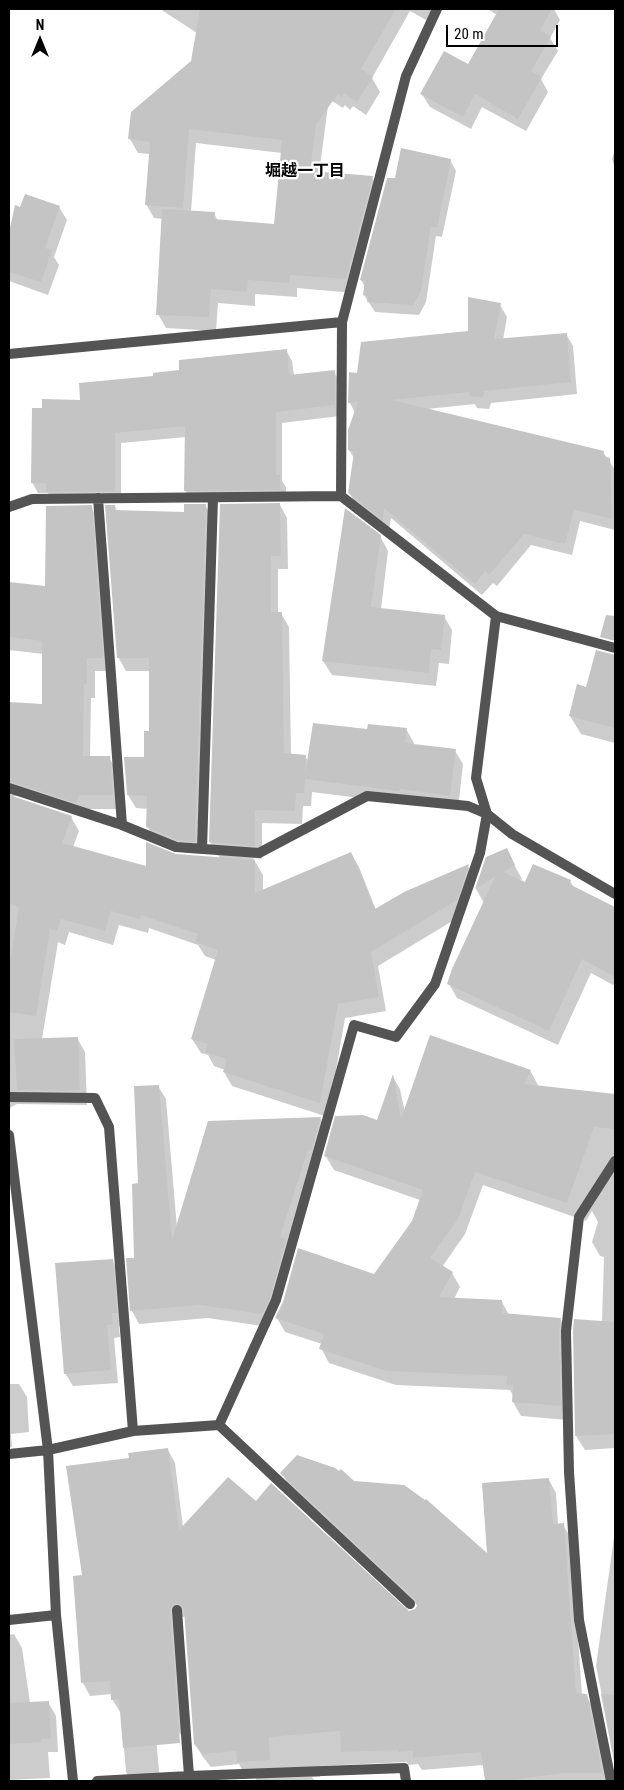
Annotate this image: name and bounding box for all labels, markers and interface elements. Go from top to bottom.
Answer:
north arrow [15,15,65,65]
scale bar [449,15,562,47]
text: N [36,17,44,33]
text: 20 m [454,25,484,43]
district label: 堀越一丁目 [265,162,345,182]

